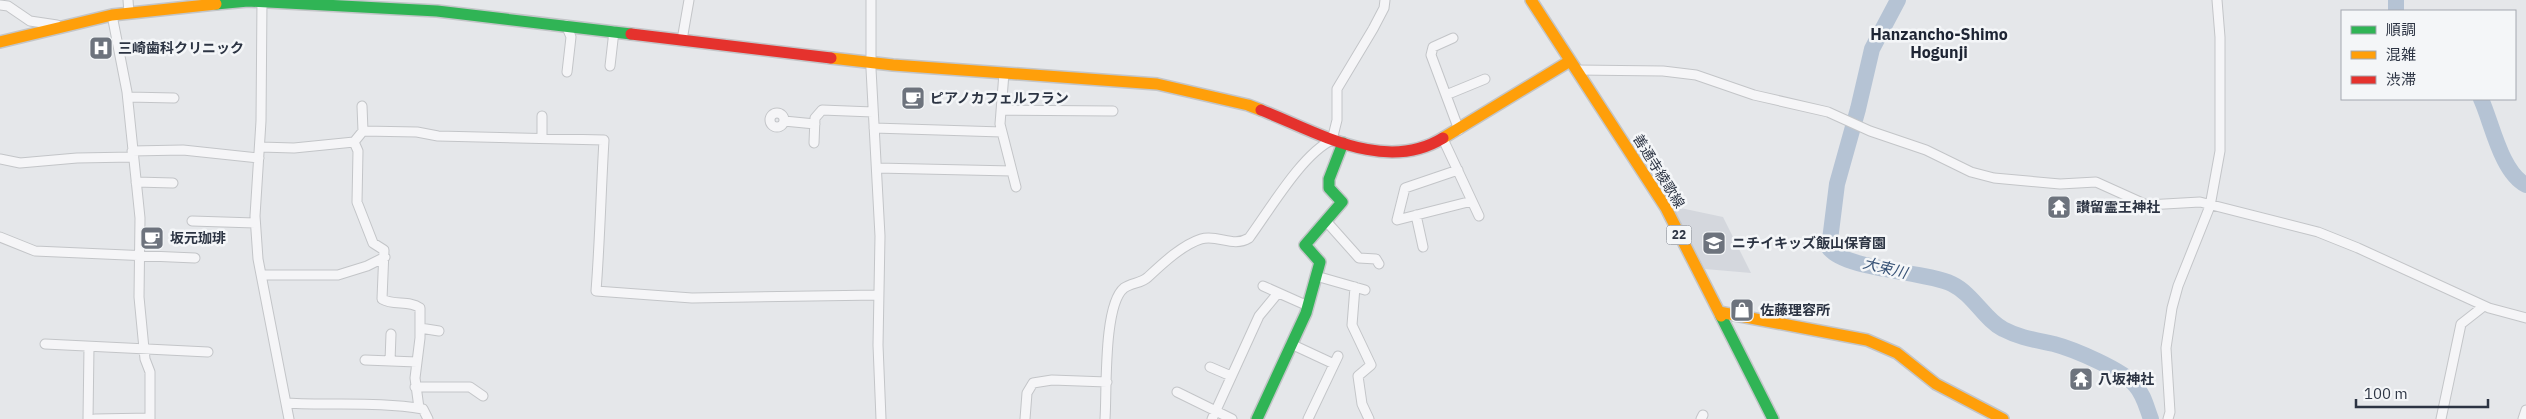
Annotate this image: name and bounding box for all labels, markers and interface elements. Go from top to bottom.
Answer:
legend [2341,10,2516,100]
text: 順調 [2386,20,2416,39]
district label: Hanzancho-Shimo Hogunji [1870,24,2008,62]
hospital icon: 三崎歯科クリニック [88,35,114,61]
place label: 三崎歯科クリニック [118,39,244,57]
text: 混雑 [2386,45,2416,64]
text: 渋滞 [2386,70,2416,89]
cafe icon: ピアノカフェルフラン [900,85,926,111]
place label: ピアノカフェルフラン [930,89,1069,107]
street label: 善通寺綾歌線 [1629,131,1689,211]
temple icon: 讃留霊王神社 [2046,194,2072,220]
place label: 讃留霊王神社 [2076,198,2160,216]
cafe icon: 坂元珈琲 [139,225,165,251]
road number: 22 [1666,226,1692,244]
place label: 坂元珈琲 [170,229,226,247]
school or university icon: ニチイキッズ飯山保育園 [1701,230,1727,256]
place label: ニチイキッズ飯山保育園 [1732,234,1886,252]
water label: 大束川 [1861,253,1911,283]
shop icon: 佐藤理容所 [1729,297,1755,323]
place label: 佐藤理容所 [1760,301,1830,319]
temple icon: 八坂神社 [2068,366,2094,392]
place label: 八坂神社 [2098,370,2154,388]
scale bar [2356,376,2488,408]
text: 100 m [2364,384,2408,403]

